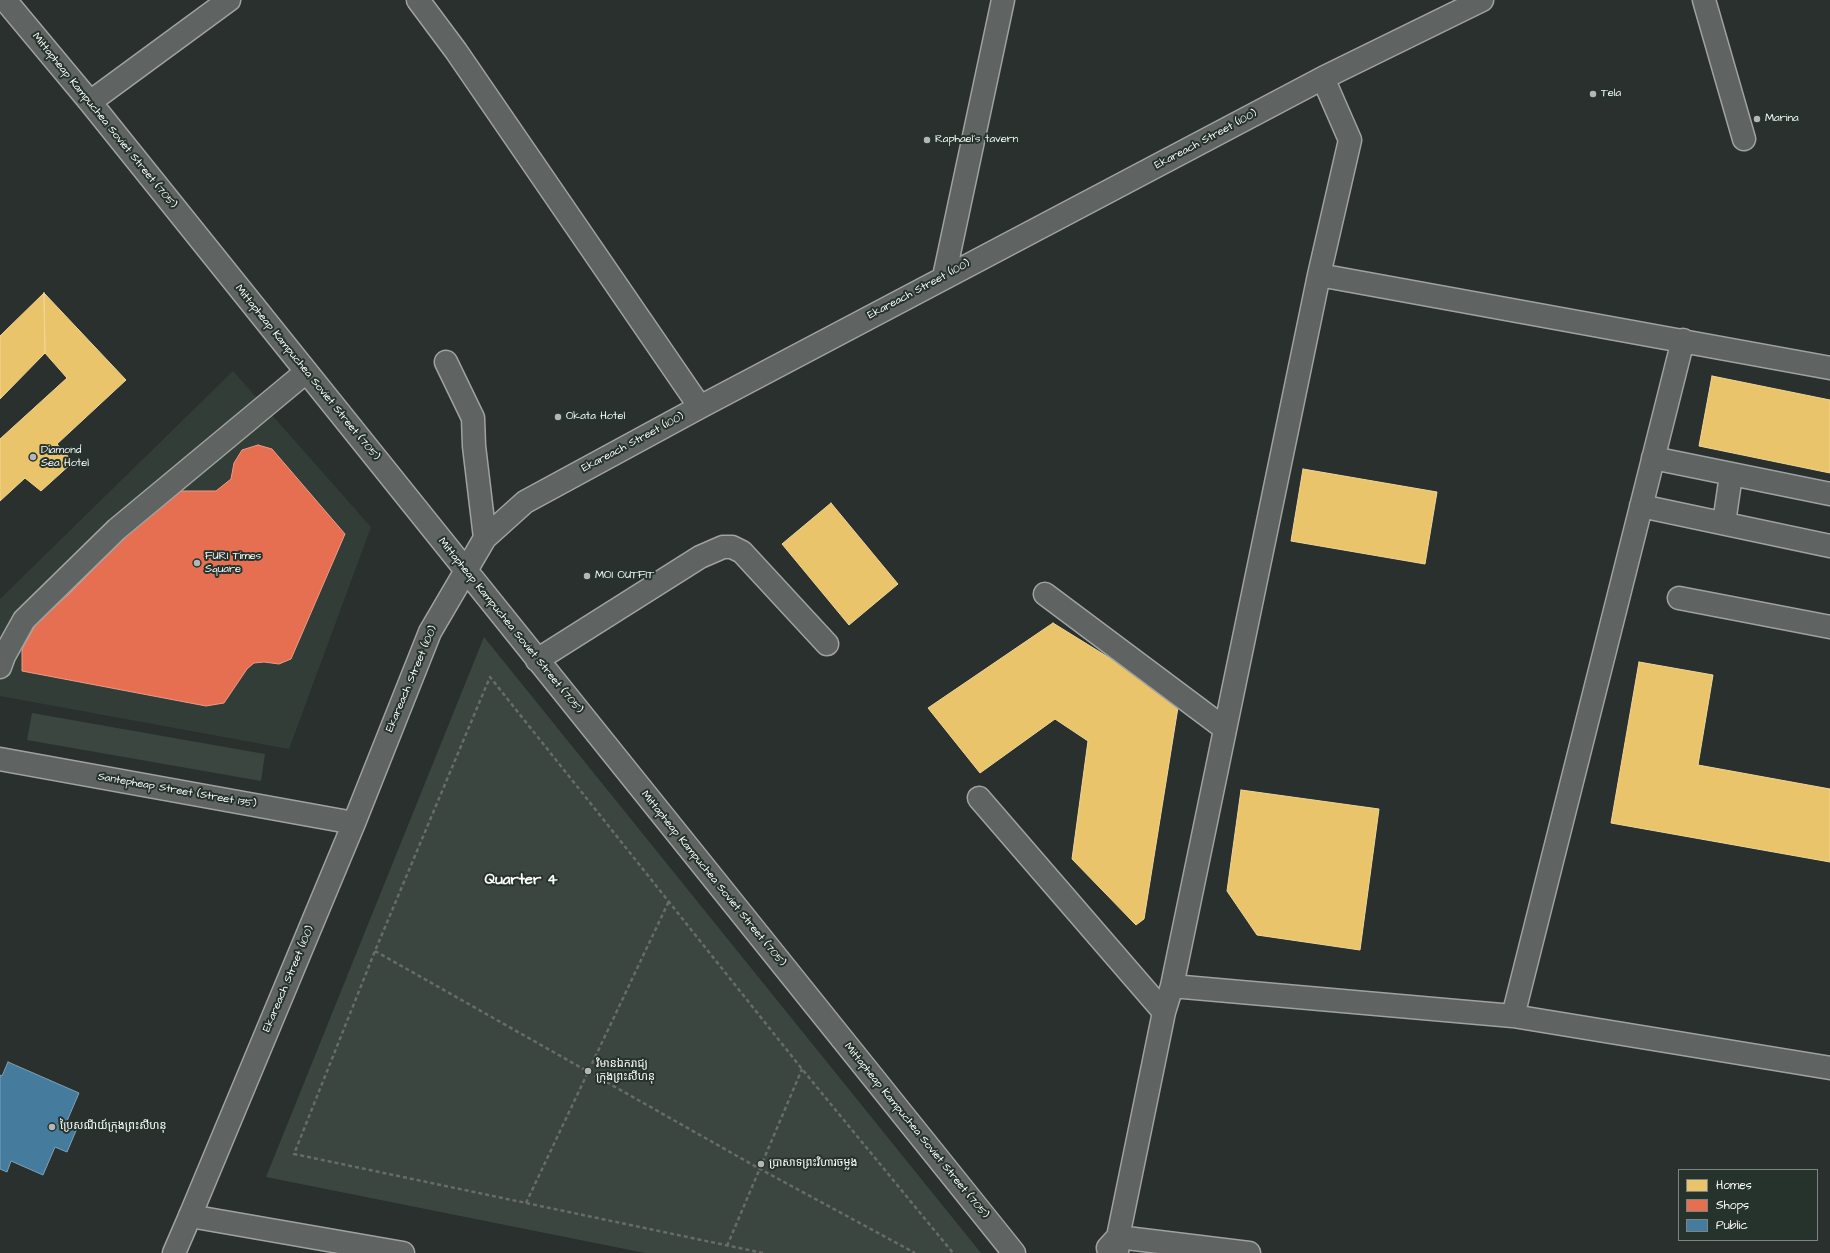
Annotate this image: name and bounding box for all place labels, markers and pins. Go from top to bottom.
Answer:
place label: Tela [1601,87,1621,101]
marker: Tela [1588,89,1598,99]
place label: Marina [1765,112,1799,126]
marker: Marina [1752,114,1762,124]
place label: Raphael's tavern [935,133,1018,147]
marker: Raphael's tavern [922,135,932,145]
place label: Okata Hotel [566,410,625,424]
marker: Okata Hotel [553,412,563,422]
place label: Diamond Sea Hotel [41,444,89,470]
marker: Diamond Sea Hotel [28,452,38,462]
place label: FURI Times Square [205,550,261,576]
marker: FURI Times Square [192,558,202,568]
place label: MOI OUTFIT [595,569,654,583]
marker: MOI OUTFIT [582,571,592,581]
place label: វិមានឯករាជ្យ ក្រុងព្រះសីហនុ [596,1058,655,1084]
marker: វិមានឯករាជ្យ ក្រុងព្រះសីហនុ [583,1066,593,1076]
place label: ប្រៃសណីយ៍ក្រុងព្រះសីហនុ [60,1120,167,1134]
marker: ប្រៃសណីយ៍ក្រុងព្រះសីហនុ [47,1122,57,1132]
place label: ប្រាសាទព្រះវិហារចម្លង [769,1157,858,1171]
marker: ប្រាសាទព្រះវិហារចម្លង [756,1159,766,1169]

